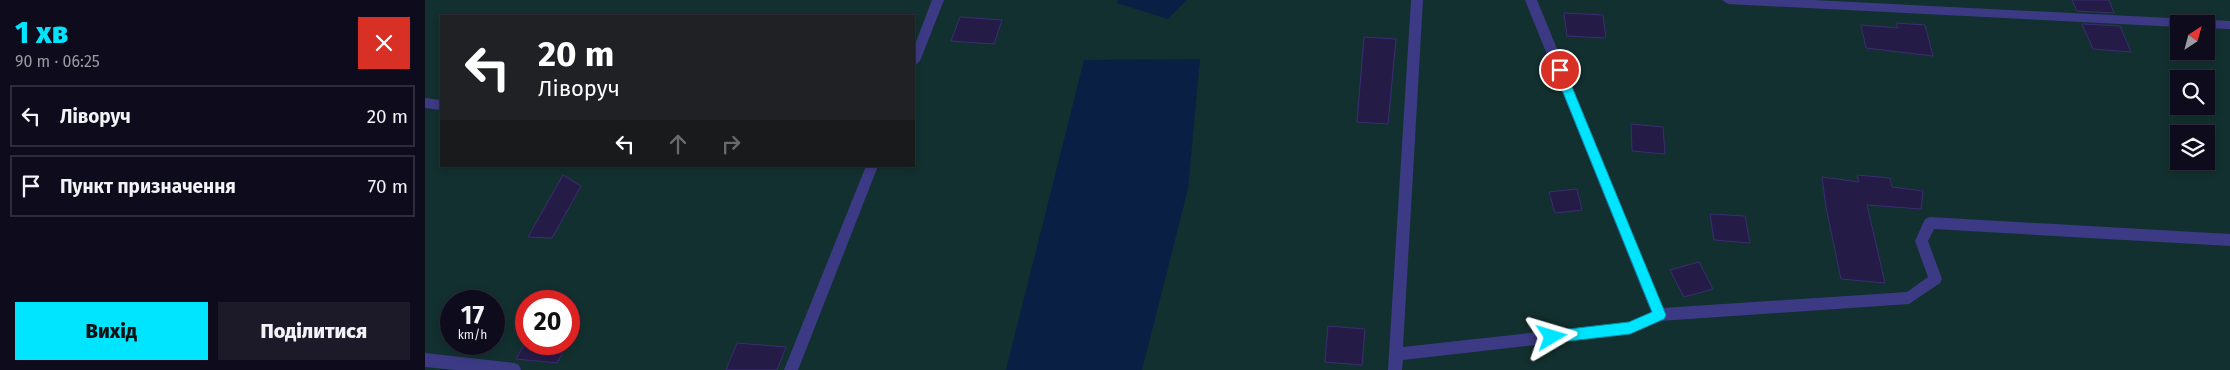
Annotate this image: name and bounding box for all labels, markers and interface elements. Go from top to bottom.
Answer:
text: 1 хв [15,15,68,51]
north arrow [2170,15,2215,60]
map controls [2170,15,2215,170]
button: close [358,17,410,69]
text: 20 m [538,33,614,75]
icon: left [455,35,520,100]
pin [1539,49,1581,91]
text: 90 m · 06:25 [15,52,100,71]
icon: arrive [1546,56,1574,84]
button: search [2170,70,2215,115]
text: Ліворуч [538,75,620,102]
icon: left [17,102,45,130]
text: Ліворуч [60,105,131,128]
text: 20 m [367,105,408,128]
button: layers [2170,125,2215,170]
icon: left [611,130,639,158]
icon: ahead [664,130,692,158]
icon: right [717,130,745,158]
icon: arrive [17,172,45,200]
text: Пункт призначення [60,175,236,198]
text: 70 m [368,175,408,198]
speed limit sign: 20 [515,290,580,355]
text: 17 [461,301,484,331]
button: Вихід [15,302,208,360]
button: Поділитися [218,302,410,360]
position arrow [1525,310,1577,362]
text: km/h [458,328,487,342]

